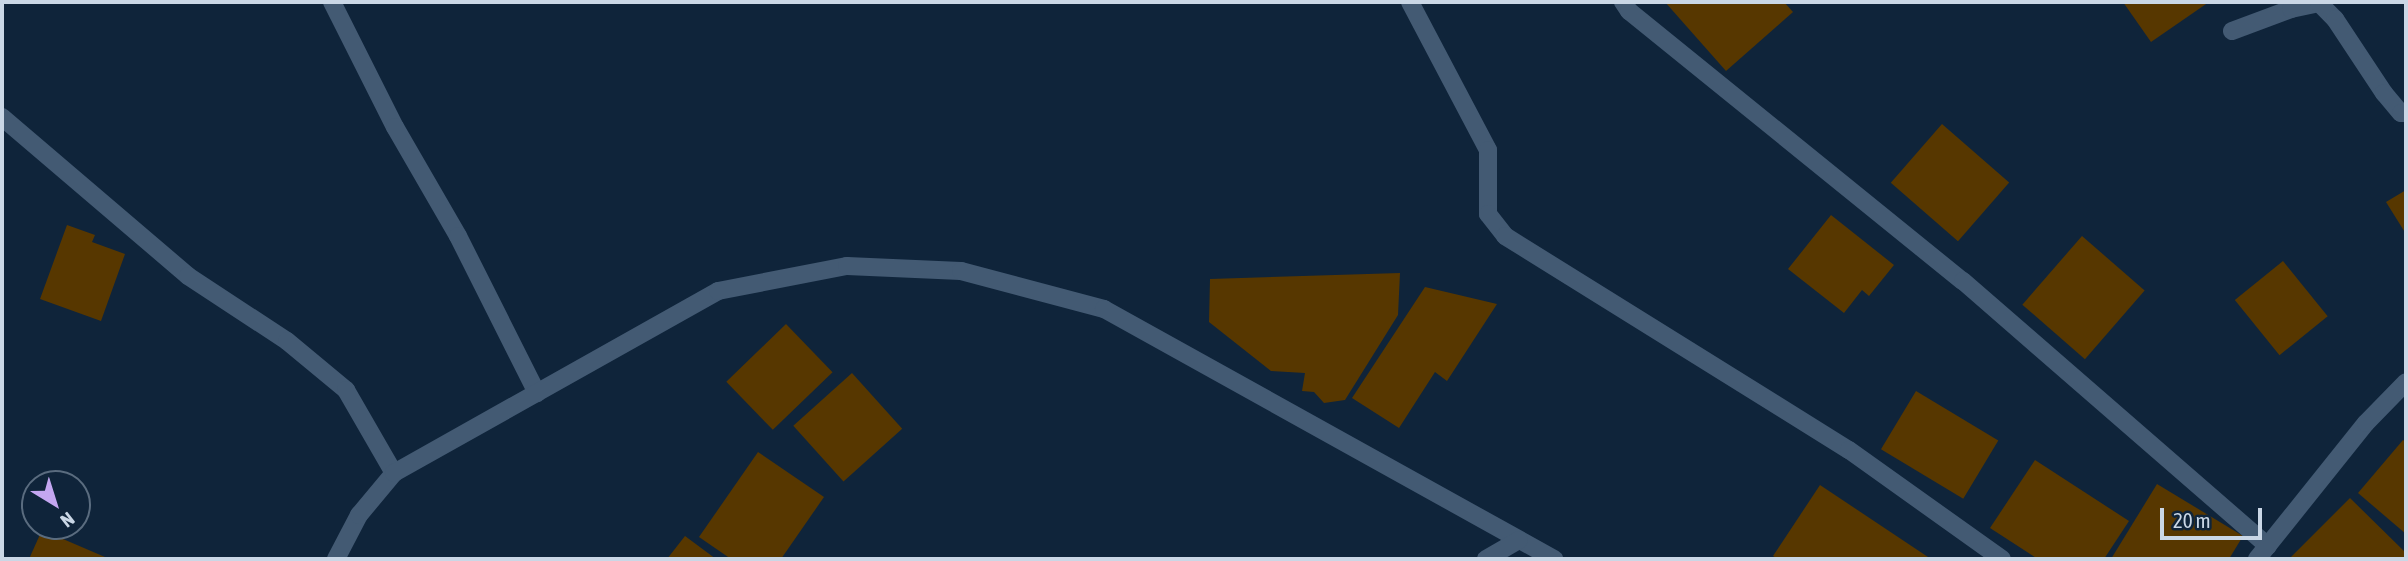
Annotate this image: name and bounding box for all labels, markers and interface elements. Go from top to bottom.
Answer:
north arrow [21,470,91,540]
scale bar [2163,494,2264,538]
text: N [57,508,79,532]
text: 20 m [2173,508,2211,532]

